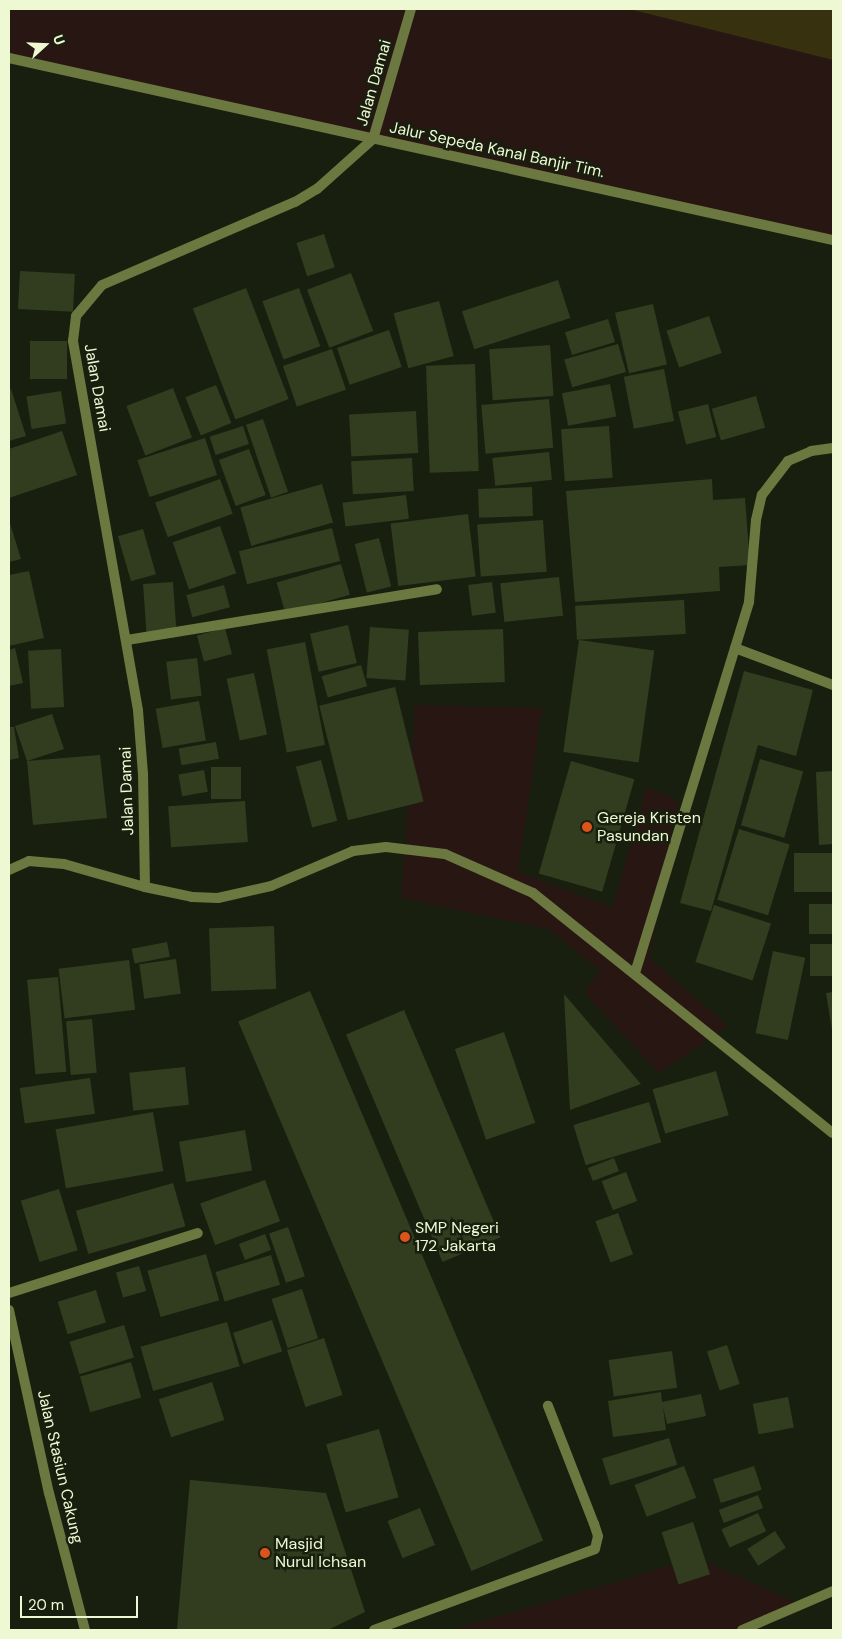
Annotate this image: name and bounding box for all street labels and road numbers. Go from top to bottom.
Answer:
street label: Jalan Damai [353,38,395,128]
street label: Jalur Sepeda Kanal Banjir Tim. [388,118,606,182]
street label: Jalan Damai [80,343,114,433]
street label: Jalan Damai [116,746,138,836]
street label: Jalan Stasiun Cakung [33,1389,87,1545]

